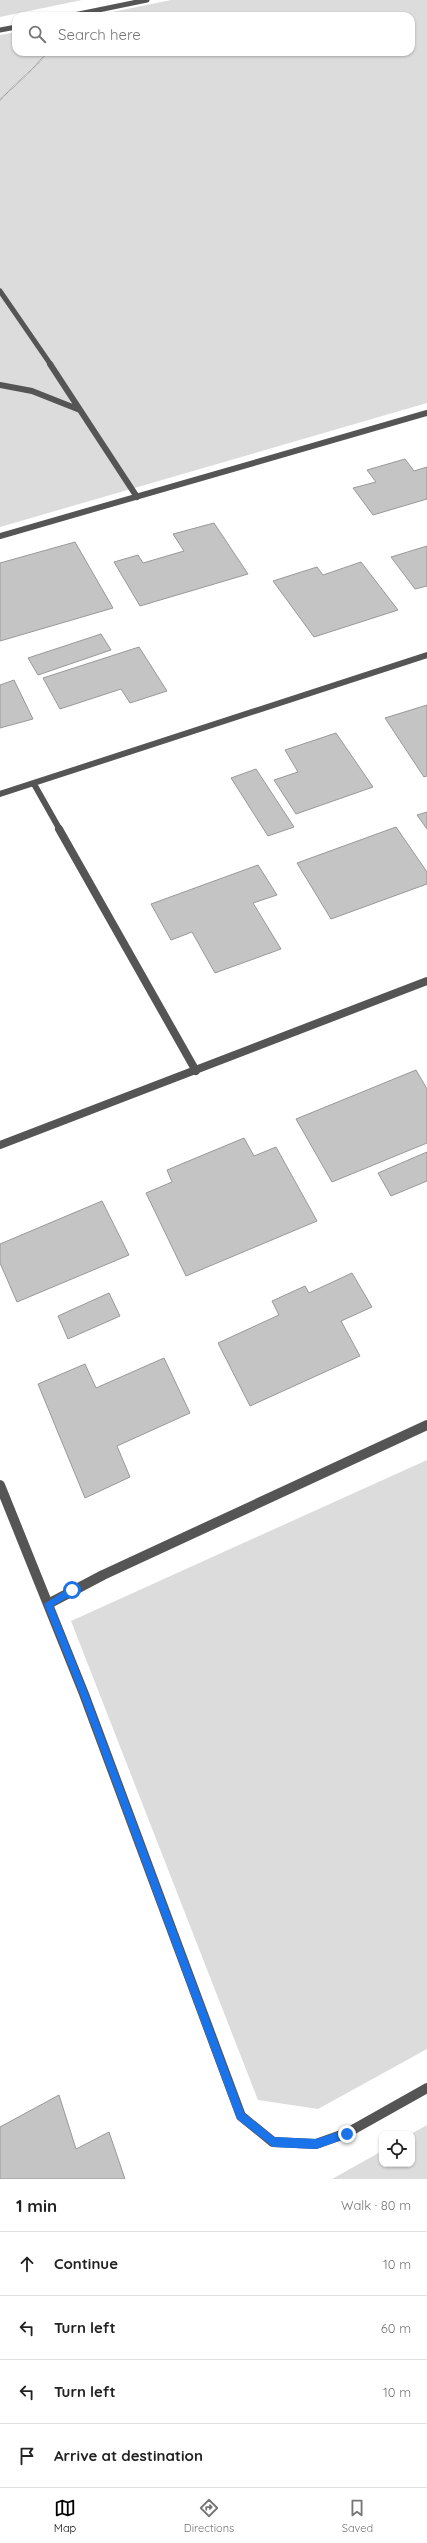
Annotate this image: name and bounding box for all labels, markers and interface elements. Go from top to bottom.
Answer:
search box [12,12,415,56]
icon: search [26,23,48,45]
text: Search here [58,25,141,44]
route start [63,1581,81,1599]
route end [338,2125,356,2143]
map controls [379,2131,415,2167]
button: locate [379,2131,415,2167]
text: 1 min [16,2195,57,2216]
text: Walk · 80 m [341,2197,411,2213]
icon: ahead [16,2253,38,2275]
text: Continue [54,2254,118,2273]
text: 10 m [383,2256,411,2272]
icon: left [16,2317,38,2339]
text: Turn left [54,2318,116,2337]
text: 60 m [381,2320,411,2336]
icon: left [16,2381,38,2403]
text: Turn left [54,2382,116,2401]
text: 10 m [383,2384,411,2400]
icon: arrive [16,2445,38,2467]
text: Arrive at destination [54,2446,203,2465]
tab: Map [54,2497,76,2535]
tab: Directions [184,2497,234,2535]
tab: Saved [342,2497,373,2535]

